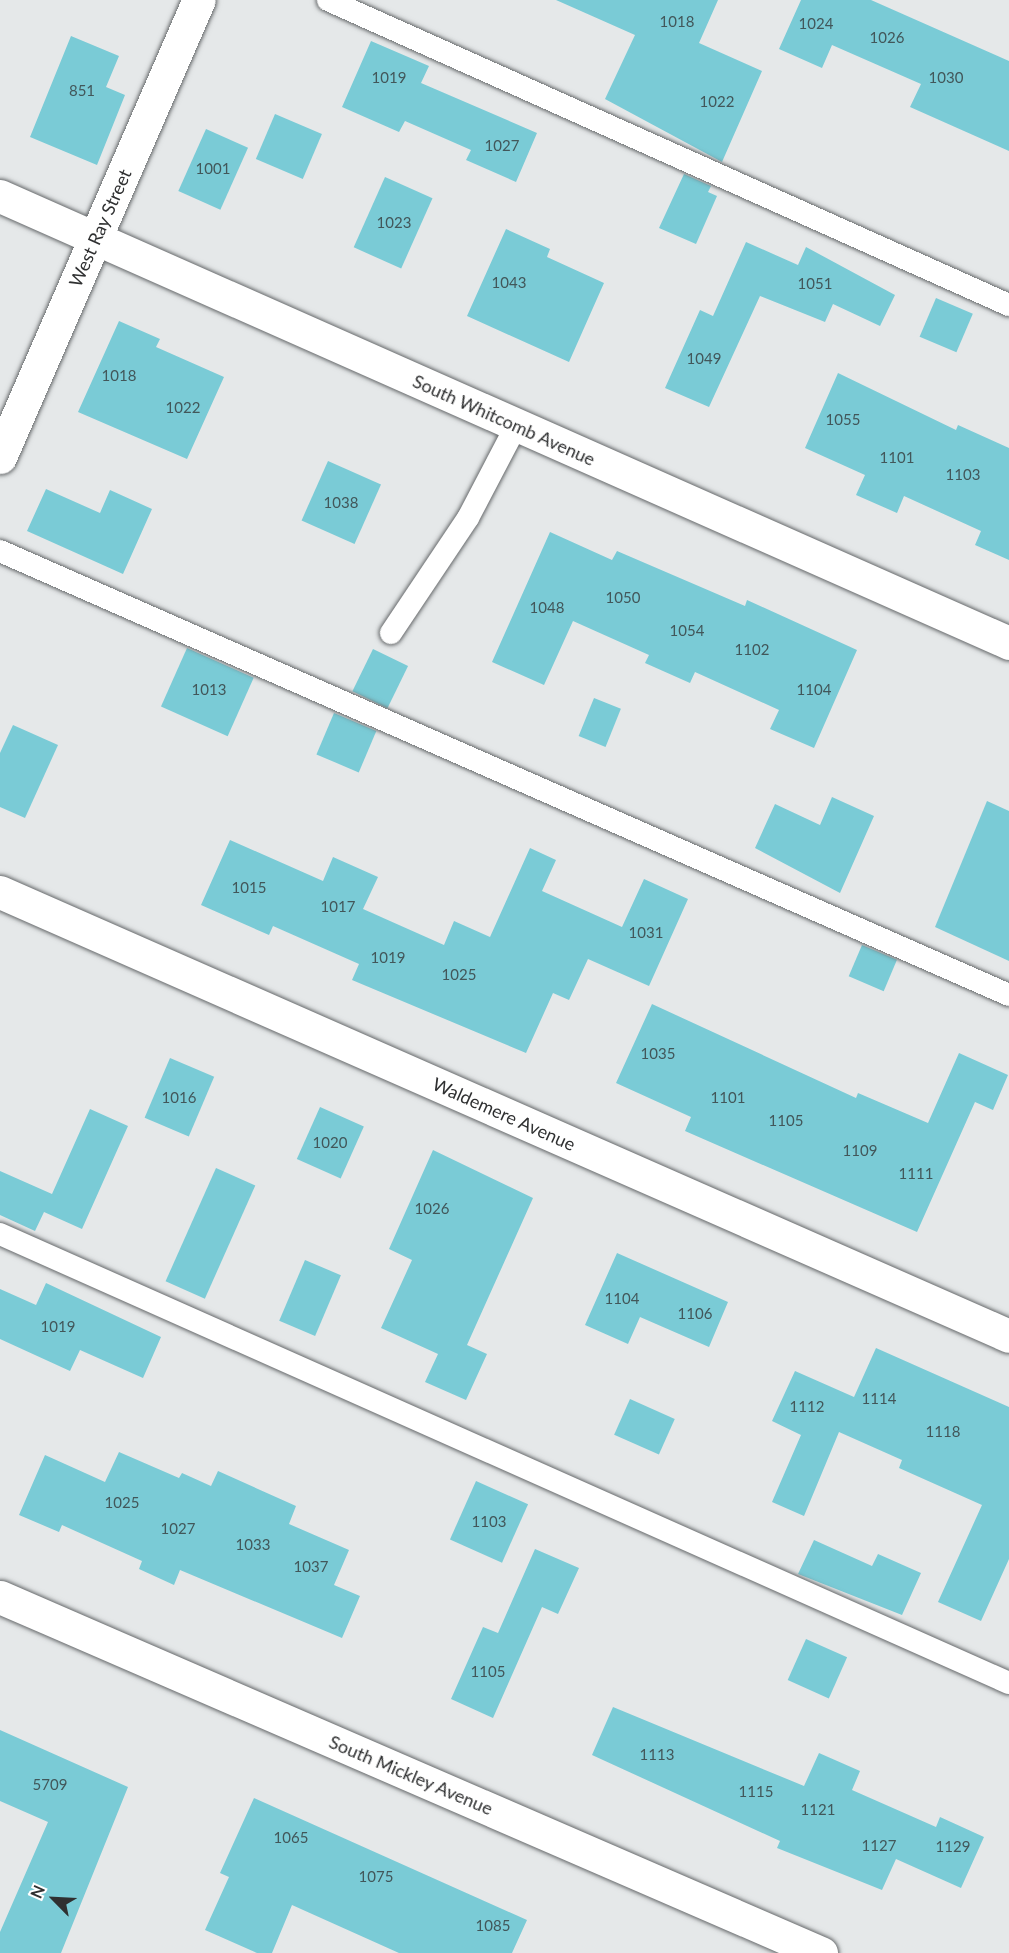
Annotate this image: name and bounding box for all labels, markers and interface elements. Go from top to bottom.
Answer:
house number: 1018 [660,13,694,31]
house number: 1024 [799,15,833,33]
house number: 1026 [870,29,904,47]
house number: 1019 [372,69,406,87]
house number: 1030 [929,69,963,87]
house number: 851 [69,82,95,100]
house number: 1022 [700,93,734,111]
house number: 1027 [485,137,519,155]
house number: 1001 [196,160,230,178]
street label: West Ray Street [64,166,136,290]
house number: 1023 [377,214,411,232]
house number: 1043 [492,274,526,292]
house number: 1051 [798,275,832,293]
house number: 1049 [687,350,721,368]
house number: 1018 [102,367,136,385]
street label: South Whitcomb Avenue [409,370,599,470]
house number: 1022 [166,399,200,417]
house number: 1055 [826,411,860,429]
house number: 1101 [880,449,914,467]
house number: 1103 [946,466,980,484]
house number: 1038 [324,494,358,512]
house number: 1050 [606,589,640,607]
house number: 1048 [530,599,564,617]
house number: 1054 [670,622,704,640]
house number: 1102 [735,641,769,659]
house number: 1013 [192,681,226,699]
house number: 1104 [797,681,831,699]
house number: 1015 [232,879,266,897]
house number: 1017 [321,898,355,916]
house number: 1031 [629,924,663,942]
house number: 1019 [371,949,405,967]
house number: 1025 [442,966,476,984]
house number: 1035 [641,1045,675,1063]
street label: Waldemere Avenue [429,1073,579,1155]
house number: 1016 [162,1089,196,1107]
house number: 1101 [711,1089,745,1107]
house number: 1105 [769,1112,803,1130]
house number: 1020 [313,1134,347,1152]
house number: 1109 [843,1142,877,1160]
house number: 1111 [899,1165,933,1183]
house number: 1026 [415,1200,449,1218]
house number: 1104 [605,1290,639,1308]
house number: 1106 [678,1305,712,1323]
house number: 1019 [41,1318,75,1336]
house number: 1114 [862,1390,896,1408]
house number: 1112 [790,1398,824,1416]
house number: 1118 [926,1423,960,1441]
house number: 1025 [105,1494,139,1512]
house number: 1103 [472,1513,506,1531]
house number: 1027 [161,1520,195,1538]
house number: 1033 [236,1536,270,1554]
house number: 1037 [294,1558,328,1576]
house number: 1105 [471,1663,505,1681]
street label: South Mickley Avenue [325,1731,497,1819]
house number: 1113 [640,1746,674,1764]
house number: 5709 [33,1776,67,1794]
house number: 1115 [739,1783,773,1801]
house number: 1121 [801,1801,835,1819]
house number: 1065 [274,1829,308,1847]
house number: 1127 [862,1837,896,1855]
house number: 1129 [936,1838,970,1856]
house number: 1075 [359,1868,393,1886]
north arrow [24,1869,84,1929]
text: N [26,1882,48,1901]
house number: 1085 [476,1917,510,1935]

